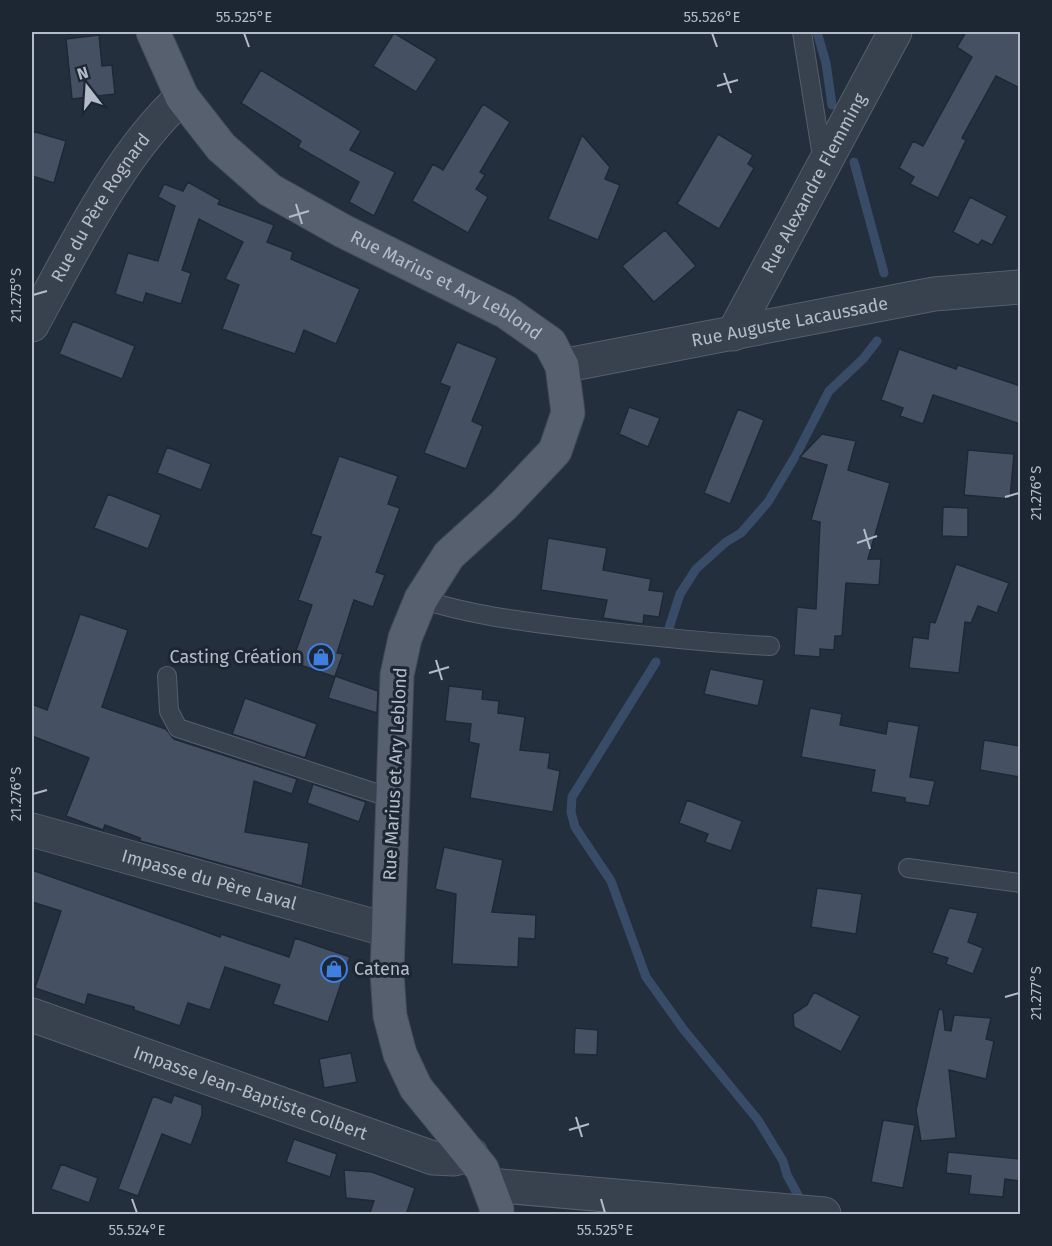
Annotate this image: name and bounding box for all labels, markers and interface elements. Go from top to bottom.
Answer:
text: 55.525°E [216,8,272,26]
text: 55.526°E [683,8,741,26]
north arrow [57,57,117,117]
text: N [75,62,91,84]
street label: Rue Alexandre Flemming [757,89,871,277]
street label: Rue du Père Rognard [46,129,155,286]
street label: Rue Marius et Ary Leblond [347,225,546,345]
text: 21.275°S [7,268,25,322]
street label: Rue Auguste Lacaussade [690,292,890,352]
text: 21.276°S [1027,466,1045,520]
shop icon: Casting Création [306,642,336,672]
place label: Casting Création [170,646,302,668]
street label: Rue Marius et Ary Leblond [378,667,412,881]
text: 21.276°S [7,767,25,821]
street label: Impasse du Père Laval [119,845,299,915]
shop icon: Catena [319,954,349,984]
place label: Catena [354,958,410,980]
text: 21.277°S [1027,966,1045,1020]
street label: Impasse Jean-Baptiste Colbert [131,1041,371,1145]
text: 55.524°E [109,1221,165,1239]
text: 55.525°E [577,1221,633,1239]

